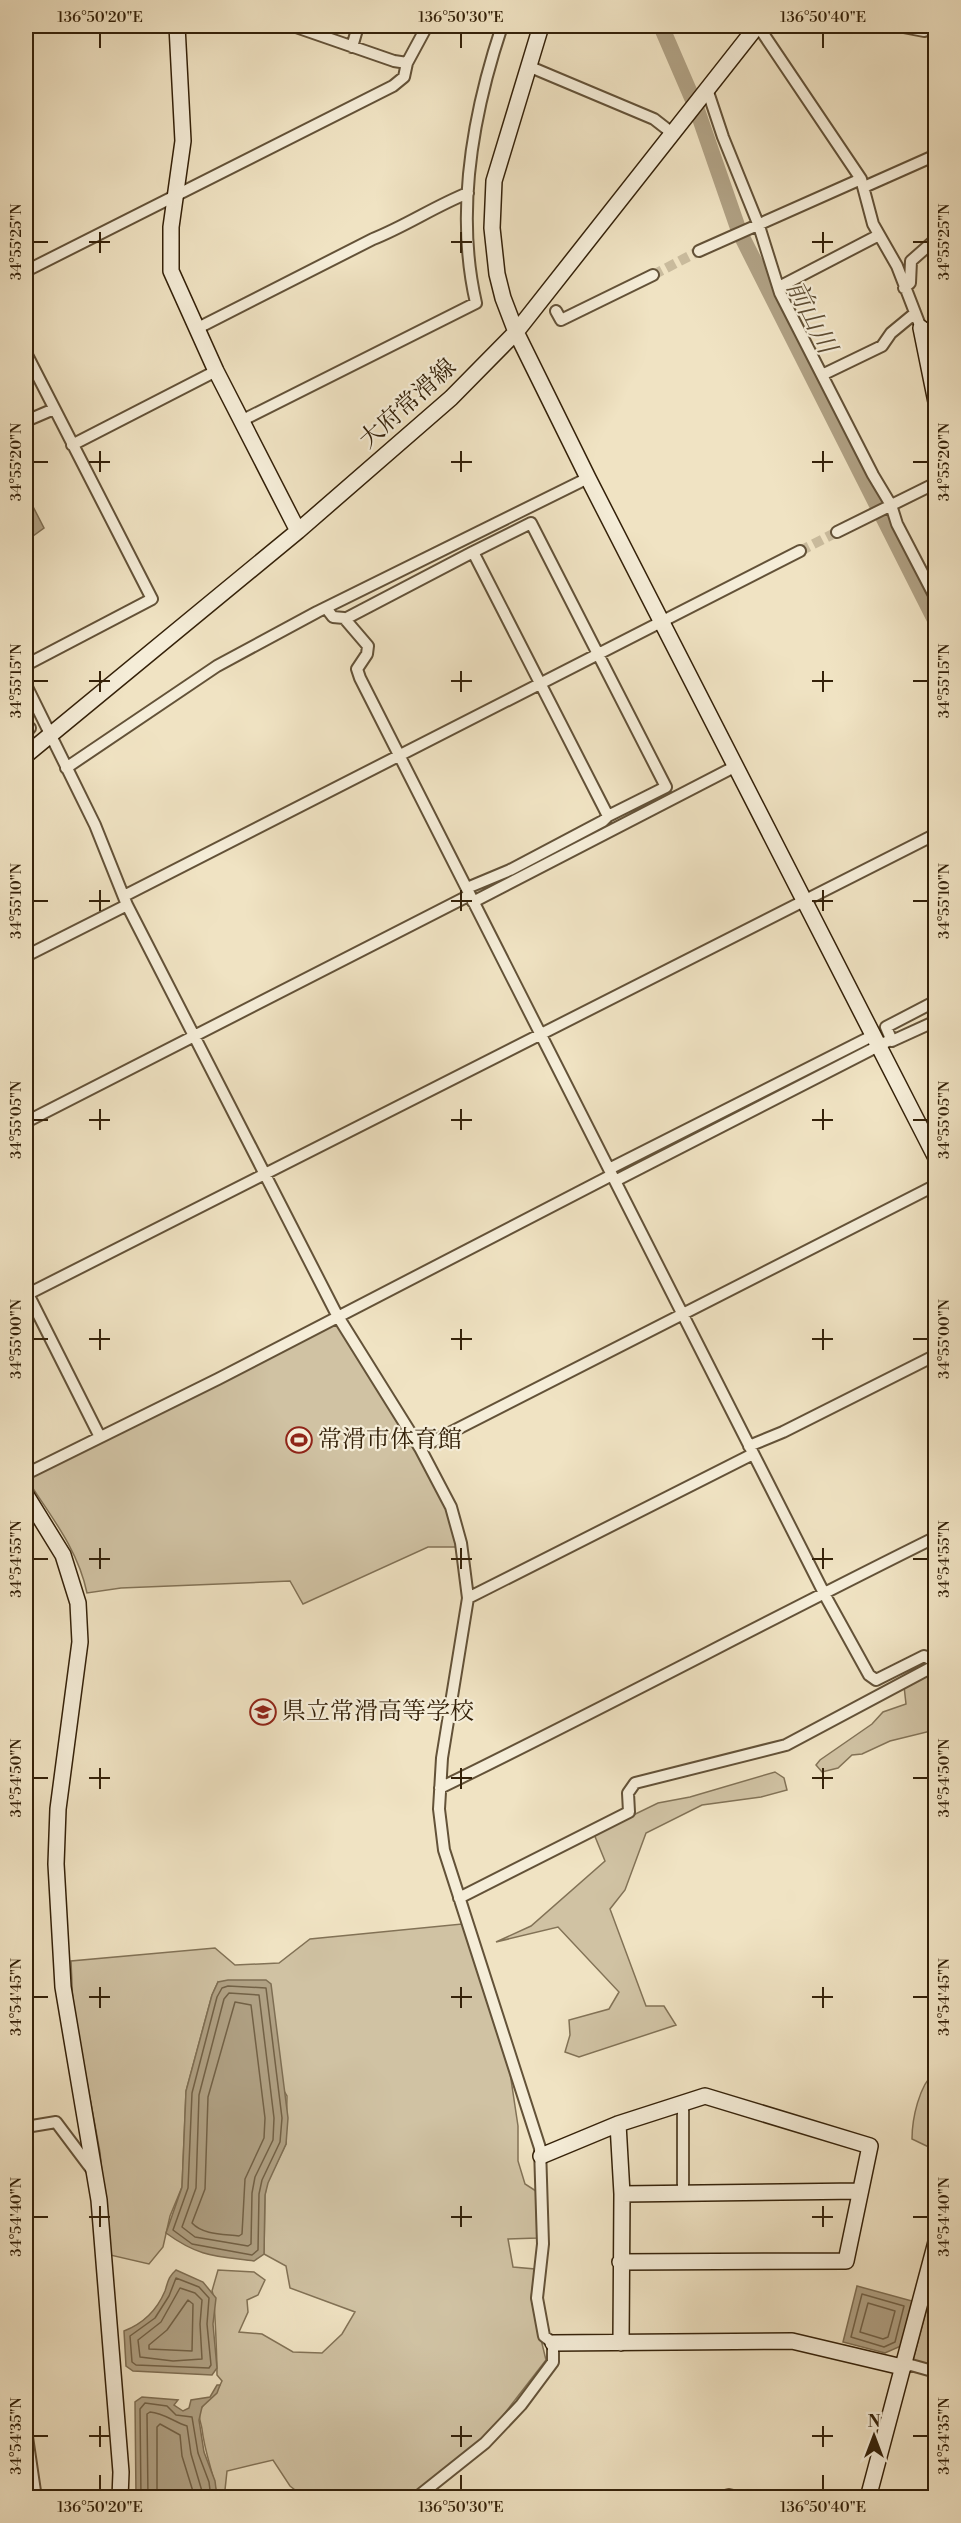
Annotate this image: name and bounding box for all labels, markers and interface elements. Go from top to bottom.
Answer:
text: 136°50'20"E [57,8,143,27]
text: 136°50'30"E [418,8,504,27]
text: 136°50'40"E [780,8,866,27]
text: 34°55'25"N [7,204,26,280]
text: 34°55'25"N [935,204,954,280]
water label: 前山川 [779,275,844,362]
street label: 大府常滑線 [353,353,463,455]
text: 34°55'20"N [7,423,26,501]
text: 34°55'20"N [935,423,954,501]
text: 34°55'15"N [7,644,26,718]
text: 34°55'15"N [935,644,954,718]
text: 34°55'10"N [7,863,26,939]
text: 34°55'10"N [935,863,954,939]
text: 34°55'05"N [7,1081,26,1159]
text: 34°55'05"N [935,1081,954,1159]
text: 34°55'00"N [7,1299,26,1379]
text: 34°55'00"N [935,1299,954,1379]
sports icon: 常滑市体育館 [284,1425,314,1455]
place label: 常滑市体育館 [318,1425,462,1455]
text: 34°54'55"N [7,1520,26,1598]
text: 34°54'55"N [935,1520,954,1598]
school or university icon: 県立常滑高等学校 [248,1697,278,1727]
place label: 県立常滑高等学校 [282,1697,474,1727]
text: 34°54'50"N [7,1738,26,1818]
text: 34°54'50"N [935,1738,954,1818]
text: 34°54'45"N [7,1958,26,2036]
text: 34°54'45"N [935,1958,954,2036]
text: 34°54'40"N [7,2177,26,2257]
text: 34°54'40"N [935,2177,954,2257]
text: 34°54'35"N [7,2397,26,2475]
text: 34°54'35"N [935,2397,954,2475]
north arrow [844,2406,904,2466]
text: N [868,2412,881,2432]
text: 136°50'20"E [57,2498,143,2517]
text: 136°50'30"E [418,2498,504,2517]
text: 136°50'40"E [780,2498,866,2517]

